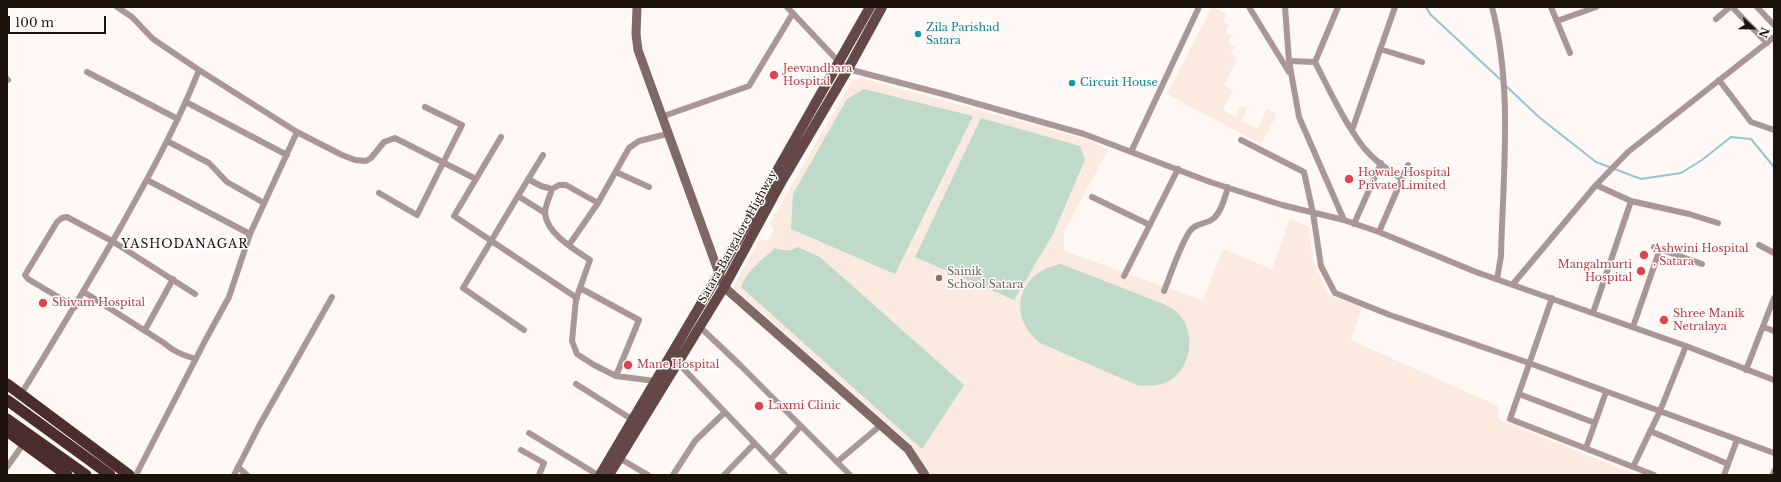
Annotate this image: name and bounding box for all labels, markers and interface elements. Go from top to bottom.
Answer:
scale bar [10,8,108,34]
north arrow [1733,8,1773,48]
text: 100 m [15,15,54,30]
place label: Zila Parishad Satara [926,21,1000,47]
text: N [1756,25,1773,40]
marker: Zila Parishad Satara [913,29,923,39]
place label: Jeevandhara Hospital [783,62,852,88]
marker: Jeevandhara Hospital [768,69,780,81]
place label: Circuit House [1080,76,1158,90]
marker: Circuit House [1067,78,1077,88]
place label: Howale Hospital Private Limited [1358,166,1450,192]
street label: Satara-Bangalore Highway [696,168,780,306]
marker: Howale Hospital Private Limited [1343,173,1355,185]
district label: YASHODANAGAR [121,238,249,252]
place label: Ashwini Hospital , Satara [1653,242,1749,268]
marker: Ashwini Hospital , Satara [1638,249,1650,261]
place label: Mangalmurti Hospital [1558,258,1632,284]
place label: Sainik School Satara [947,265,1023,291]
marker: Mangalmurti Hospital [1635,265,1647,277]
marker: Sainik School Satara [934,273,944,283]
place label: Shivam Hospital [52,296,145,310]
marker: Shivam Hospital [37,297,49,309]
place label: Shree Manik Netralaya [1673,307,1745,333]
marker: Shree Manik Netralaya [1658,314,1670,326]
place label: Mane Hospital [637,358,719,372]
marker: Mane Hospital [622,359,634,371]
place label: Laxmi Clinic [768,399,841,413]
marker: Laxmi Clinic [753,400,765,412]

